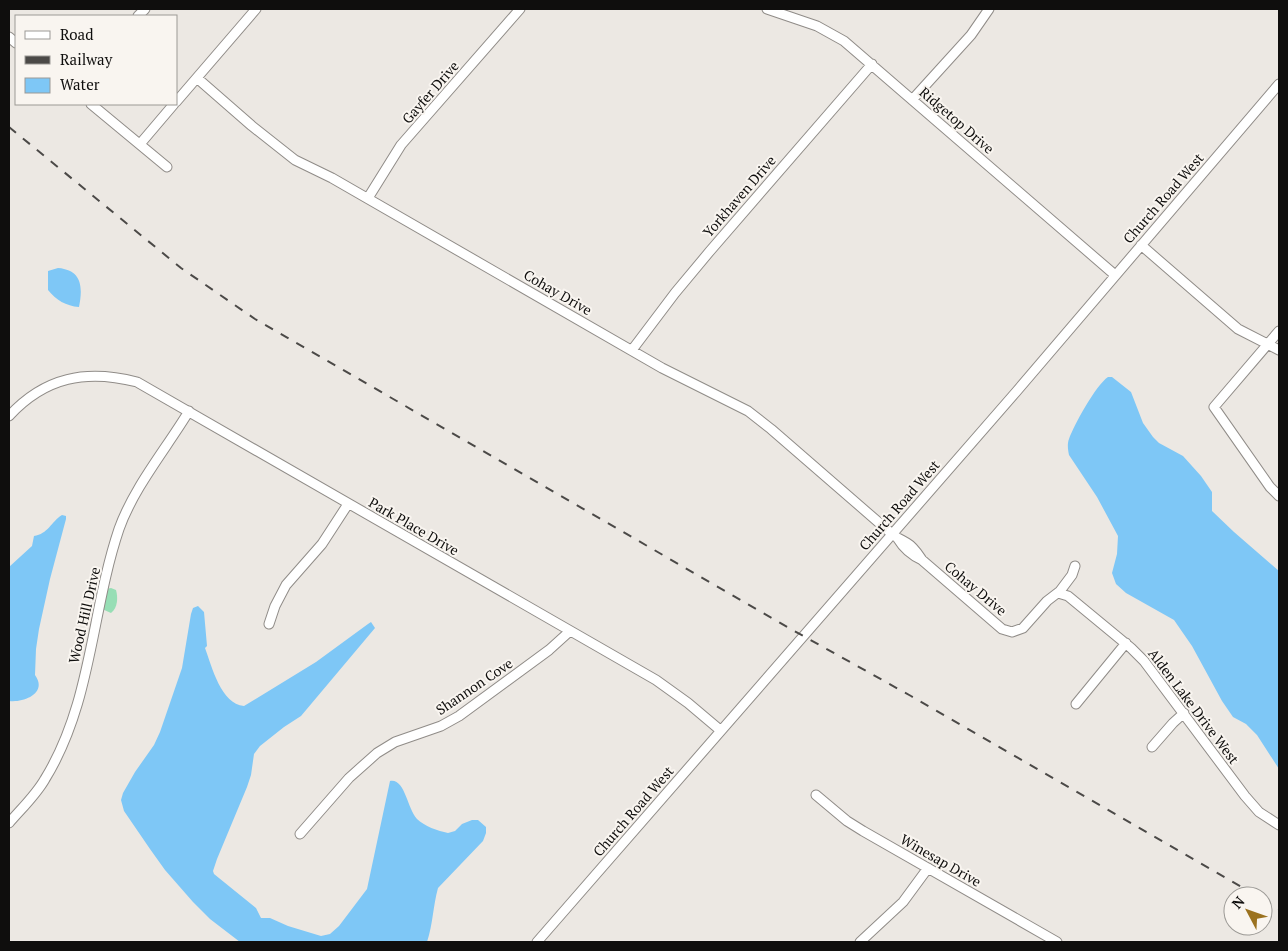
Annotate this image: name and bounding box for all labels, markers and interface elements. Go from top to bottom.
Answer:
legend [15,15,178,105]
text: Road [60,24,93,44]
text: Railway [60,49,113,69]
street label: Gayfer Drive [397,57,463,127]
text: Water [60,74,100,94]
street label: Ridgetop Drive [916,82,998,158]
street label: Church Road West [1118,148,1208,247]
street label: Yorkhaven Drive [698,151,780,241]
street label: Cohay Drive [521,265,595,319]
street label: Church Road West [854,455,944,554]
street label: Park Place Drive [365,492,463,560]
street label: Cohay Drive [941,556,1011,620]
street label: Wood Hill Drive [64,565,104,665]
street label: Alden Lake Drive West [1144,644,1244,768]
street label: Shannon Cove [432,653,516,719]
street label: Church Road West [588,761,678,860]
street label: Winesap Drive [897,829,985,891]
north arrow [1223,886,1273,936]
text: N [1227,892,1249,912]

